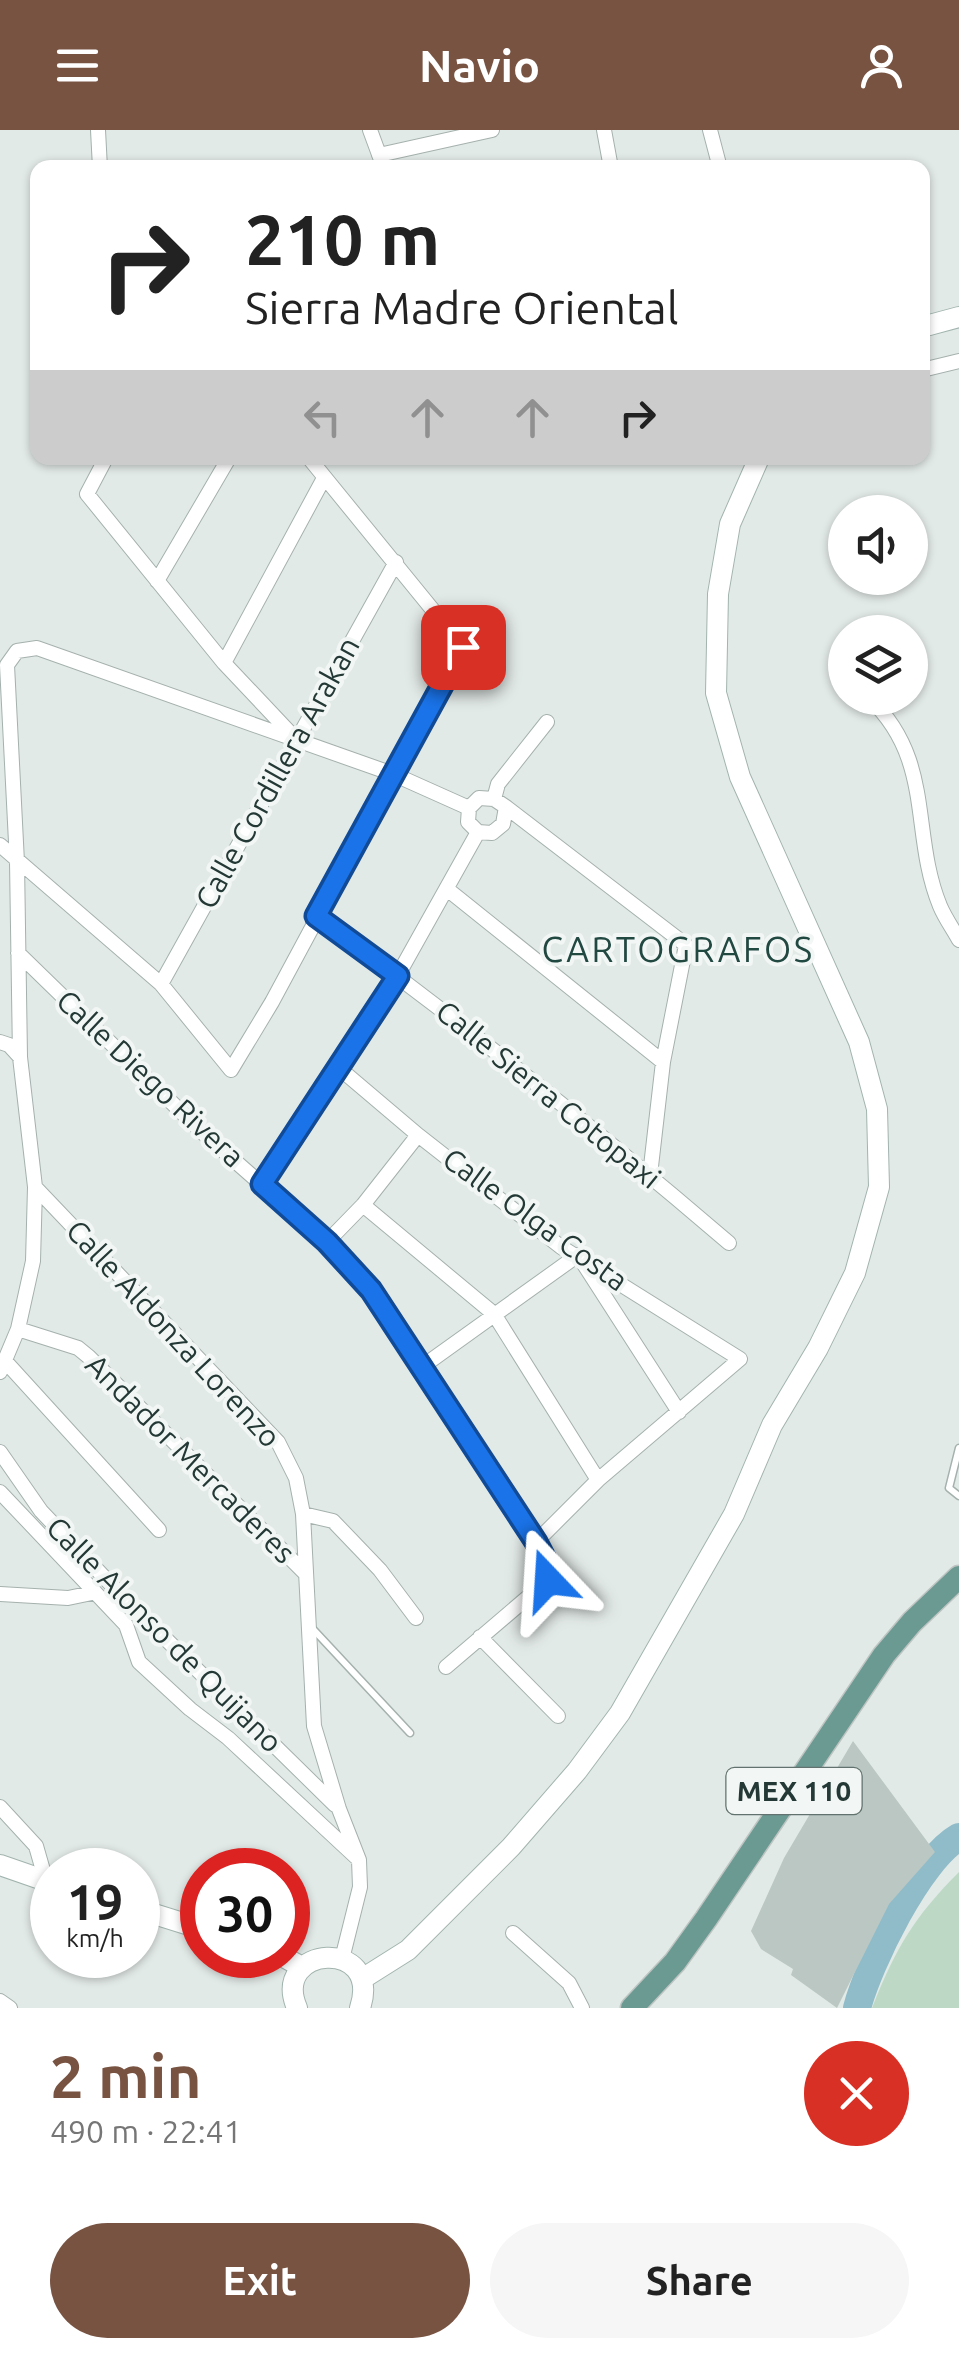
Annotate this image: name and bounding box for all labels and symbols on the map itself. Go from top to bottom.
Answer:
pin [421,605,506,690]
street label: Calle Cordillera Arakan [188,631,366,914]
district label: CARTOGRAFOS [542,929,815,969]
street label: Calle Diego Rivera [50,983,251,1174]
street label: Calle Sierra Cotopaxi [430,993,667,1195]
street label: Calle Olga Costa [437,1141,634,1298]
street label: Calle Aldonza Lorenzo [60,1213,288,1454]
street label: Andador Mercaderes [79,1347,302,1570]
street label: Calle Alonso de Quijano [40,1510,289,1759]
position arrow [496,1528,600,1632]
road number: MEX 110 [726,1768,862,1814]
speed limit sign: 30 [180,1848,310,1978]

